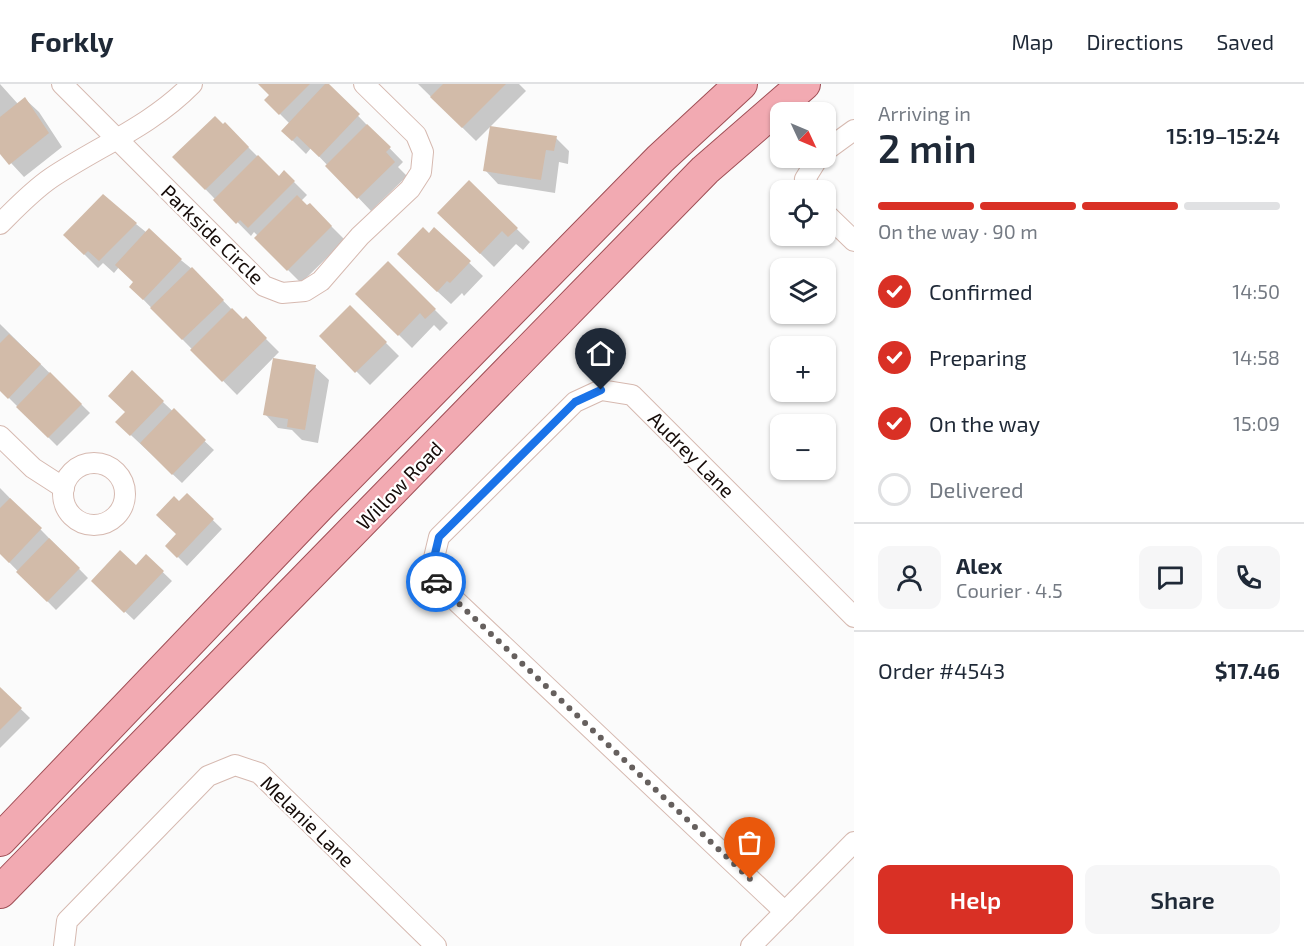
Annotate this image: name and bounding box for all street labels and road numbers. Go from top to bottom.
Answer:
street label: Parkside Circle [157,179,269,289]
street label: Audrey Lane [644,406,740,502]
street label: Willow Road [351,436,447,534]
street label: Melanie Lane [256,770,360,872]

